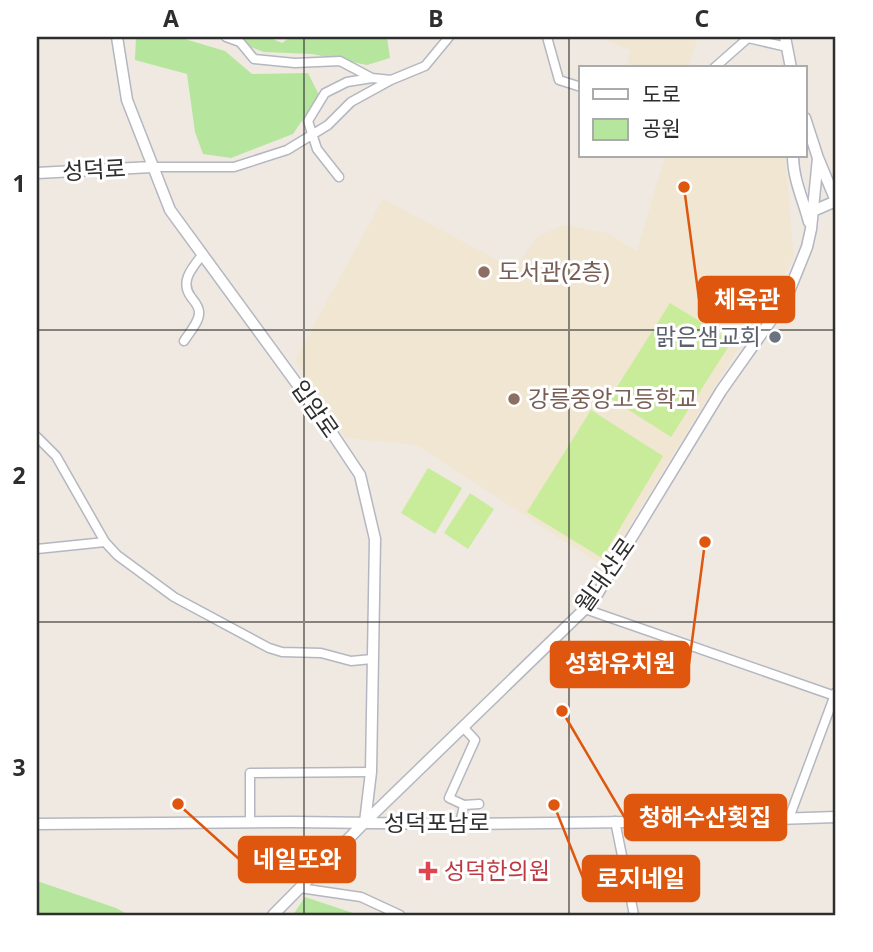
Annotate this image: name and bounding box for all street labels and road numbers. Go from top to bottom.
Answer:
street label: 성덕로 [61,151,126,187]
street label: 입암로 [285,373,347,444]
street label: 월대산로 [567,531,642,618]
street label: 성덕포남로 [384,806,490,838]

